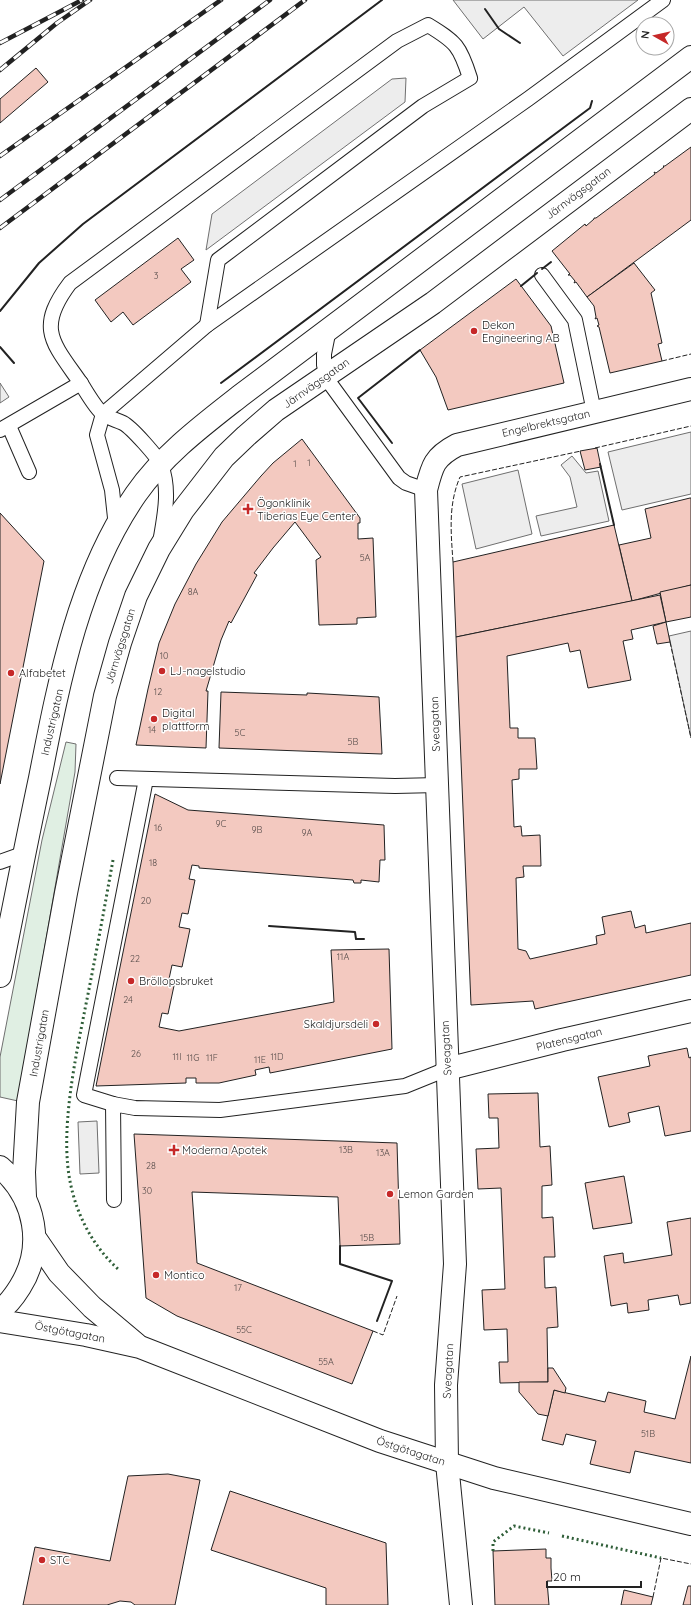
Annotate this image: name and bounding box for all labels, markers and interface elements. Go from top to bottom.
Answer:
north arrow [635,16,675,56]
text: N [638,30,653,40]
street label: Järnvägsgatan [543,164,613,222]
house number: 3 [154,270,159,281]
place label: Dekon Engineering AB [482,318,560,345]
marker: Dekon Engineering AB [469,326,479,336]
street label: Järnvägsgatan [280,355,352,411]
street label: Engelbrektsgatan [501,406,591,440]
house number: 1 [307,457,311,468]
house number: 1 [293,458,297,469]
place label: Ögonklinik Tiberias Eye Center [257,496,356,523]
marker: Ögonklinik Tiberias Eye Center [242,503,254,515]
house number: 5A [360,552,371,563]
house number: 8A [188,586,199,597]
street label: Järnvägsgatan [102,607,138,685]
house number: 10 [160,650,168,661]
place label: LJ-nagelstudio [170,664,246,678]
place label: Alfabetet [19,666,66,680]
marker: LJ-nagelstudio [157,666,167,676]
marker: Alfabetet [6,668,16,678]
house number: 12 [154,686,162,697]
street label: Industrigatan [38,687,66,757]
street label: Sveagatan [427,696,443,752]
place label: Digital plattform [162,706,210,733]
marker: Digital plattform [149,714,159,724]
house number: 14 [148,724,156,735]
house number: 5C [235,727,246,738]
house number: 5B [348,736,359,747]
house number: 9C [216,818,227,829]
house number: 16 [154,822,162,833]
house number: 9B [252,824,263,835]
house number: 9A [302,827,313,838]
house number: 18 [149,857,157,868]
house number: 20 [141,895,151,906]
house number: 11A [337,951,349,962]
house number: 22 [130,953,140,964]
place label: Bröllopsbruket [139,974,213,988]
marker: Bröllopsbruket [126,976,136,986]
house number: 24 [123,994,133,1005]
street label: Industrigatan [26,1008,52,1078]
place label: Skaldjursdeli [304,1017,368,1031]
marker: Skaldjursdeli [371,1019,381,1029]
street label: Sveagatan [438,1020,454,1076]
street label: Platensgatan [535,1024,603,1054]
house number: 26 [131,1048,141,1059]
house number: 11I [173,1051,181,1062]
house number: 11D [270,1051,284,1062]
house number: 11G [187,1052,199,1063]
house number: 11F [206,1052,218,1063]
house number: 11E [254,1054,266,1065]
place label: Moderna Apotek [182,1143,267,1157]
house number: 13B [339,1144,353,1155]
marker: Moderna Apotek [169,1145,179,1155]
house number: 13A [376,1147,390,1158]
house number: 28 [146,1160,156,1171]
house number: 30 [142,1185,152,1196]
place label: Lemon Garden [398,1187,474,1201]
marker: Lemon Garden [385,1189,395,1199]
house number: 15B [360,1232,374,1243]
place label: Montico [164,1268,205,1282]
marker: Montico [151,1270,161,1280]
house number: 17 [234,1282,242,1293]
street label: Östgötagatan [34,1318,106,1346]
house number: 55C [236,1324,252,1335]
street label: Sveagatan [440,1343,456,1399]
house number: 55A [318,1356,334,1367]
house number: 51B [641,1428,655,1439]
street label: Östgötagatan [375,1433,447,1469]
place label: STC [50,1553,70,1567]
marker: STC [37,1555,47,1565]
scale bar [547,1563,641,1589]
text: 20 m [553,1569,581,1584]

